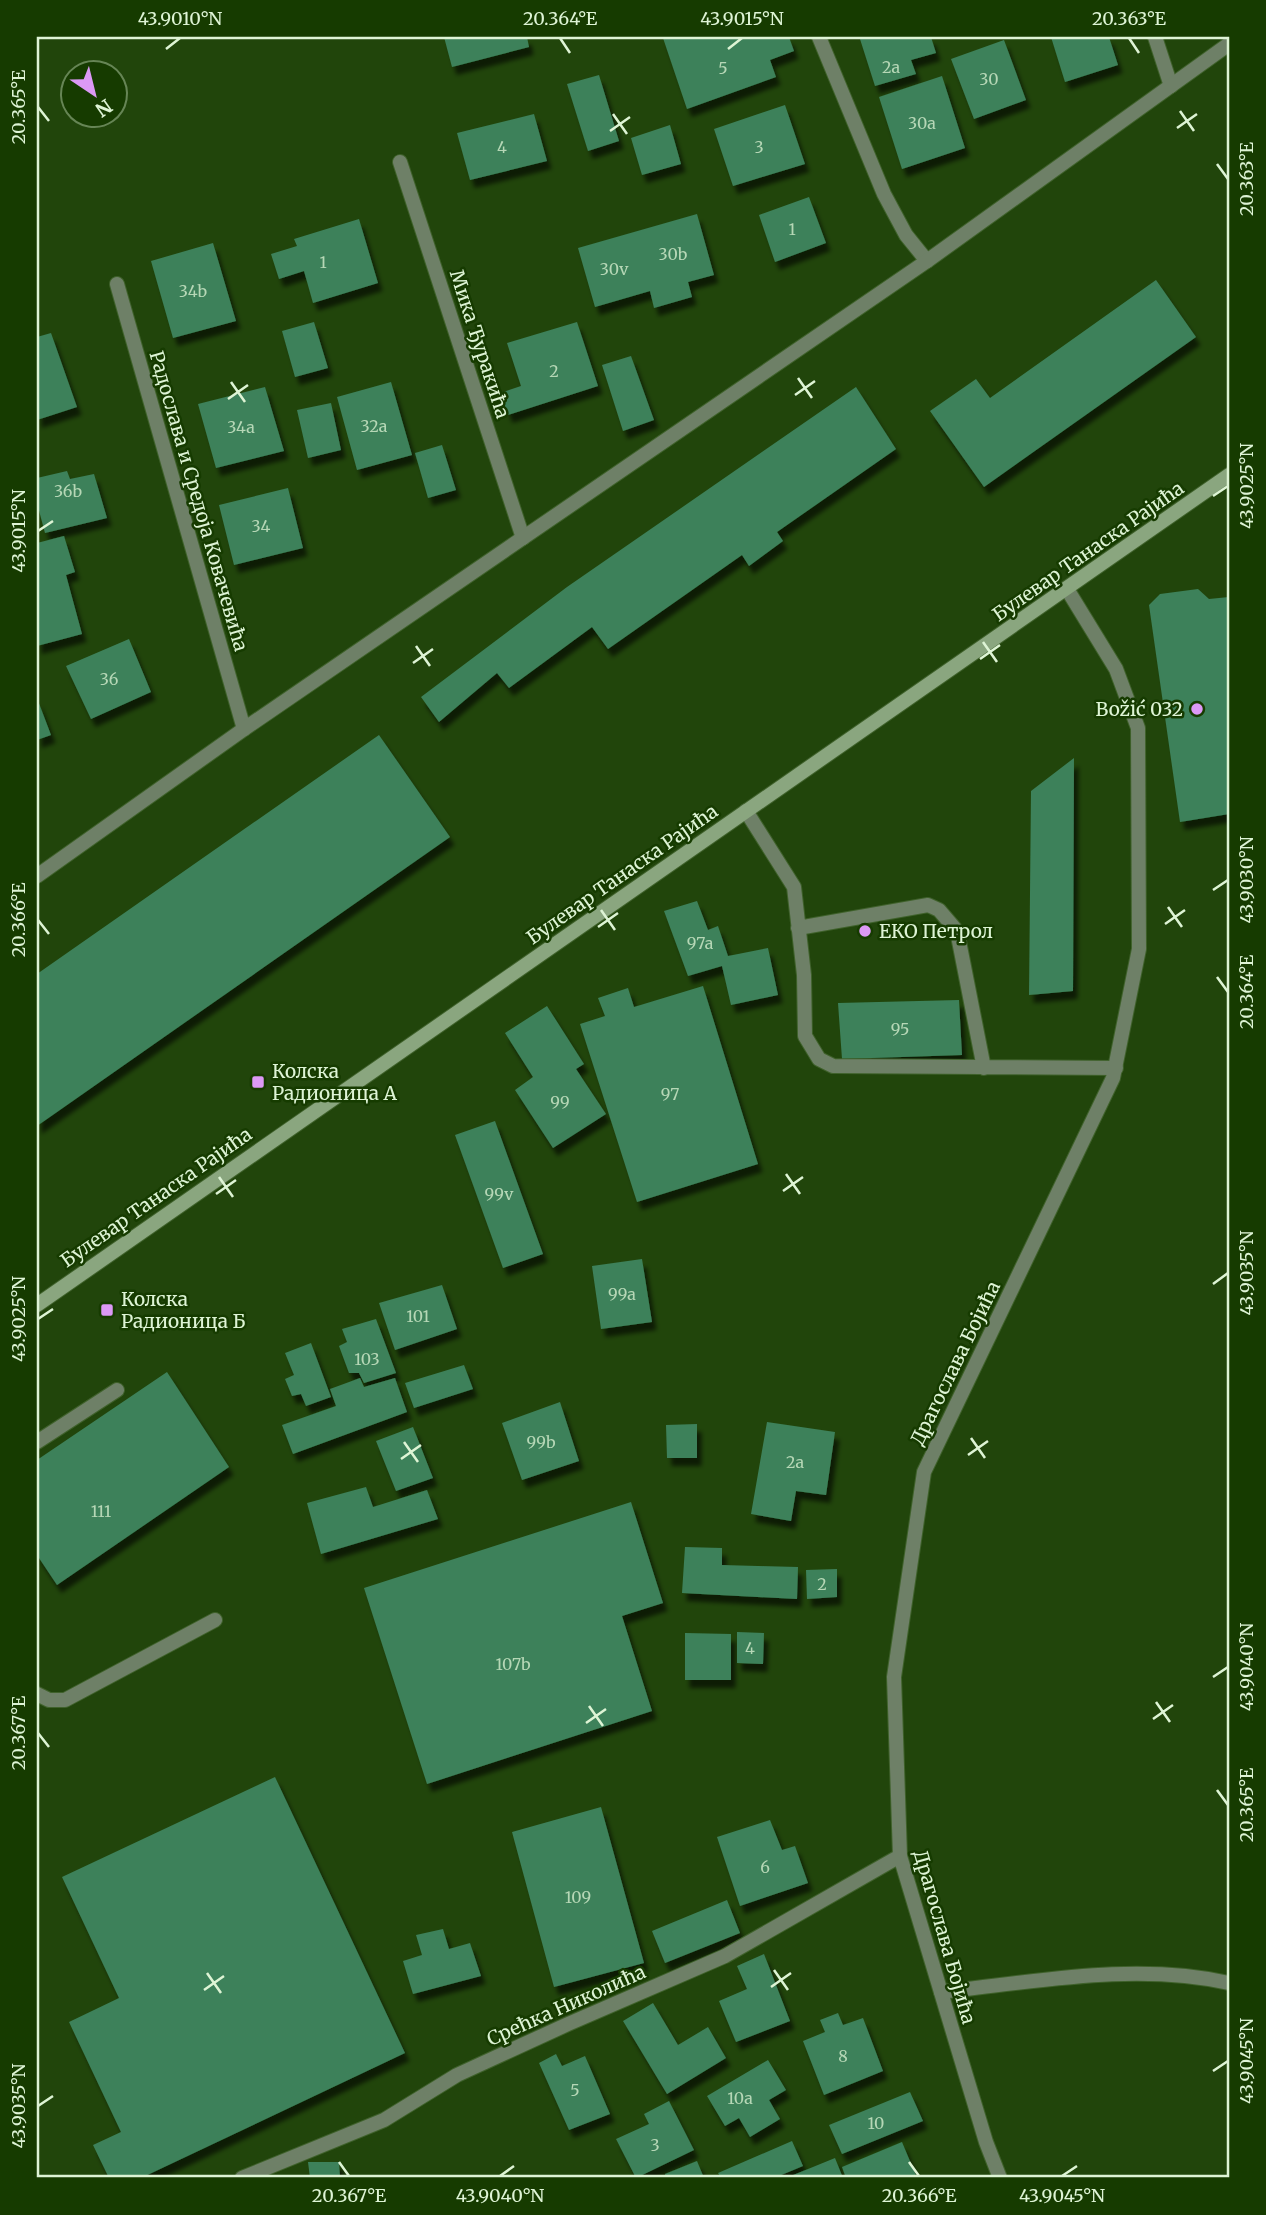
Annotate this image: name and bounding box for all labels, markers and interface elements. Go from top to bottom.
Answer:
text: 43.9010°N [138,7,222,30]
text: 20.364°E [523,7,598,30]
text: 43.9015°N [700,7,784,30]
text: 20.363°E [1092,7,1167,30]
house number: 2a [882,57,901,77]
house number: 5 [718,58,728,78]
north arrow [60,60,130,130]
text: 20.365°E [7,69,30,144]
house number: 30 [979,69,999,89]
text: N [91,94,117,122]
house number: 30a [908,113,936,133]
house number: 4 [497,137,507,157]
house number: 3 [754,137,764,157]
text: 20.363°E [1235,141,1258,216]
house number: 1 [788,219,796,239]
house number: 30b [659,244,688,264]
house number: 1 [319,252,327,272]
house number: 30v [600,259,629,279]
street label: Мика Ђуракића [445,267,515,421]
house number: 34b [179,281,208,301]
street label: Радослава и Средоја Ковачевића [145,348,253,654]
house number: 2 [549,361,559,381]
house number: 32a [361,416,388,436]
house number: 34a [227,417,255,437]
text: 43.9025°N [1235,443,1258,529]
street label: Булевар Танаска Рајића [988,476,1188,626]
house number: 36b [54,481,83,501]
text: 43.9015°N [7,489,30,573]
house number: 34 [252,516,271,536]
house number: 36 [100,669,119,689]
place label: Božić 032 [1095,697,1183,721]
marker: Božić 032 [1189,701,1205,717]
street label: Булевар Танаска Рајића [522,799,722,949]
text: 43.9030°N [1235,836,1258,924]
text: 20.366°E [7,882,30,957]
place label: ЕКО Петрол [879,919,993,943]
marker: ЕКО Петрол [857,923,873,939]
house number: 97a [687,933,714,953]
text: 20.364°E [1235,954,1258,1029]
house number: 95 [891,1019,909,1039]
place label: Колска Радионица А [272,1059,397,1105]
marker: Колска Радионица А [250,1074,266,1090]
house number: 97 [661,1084,679,1104]
house number: 99 [550,1092,570,1112]
street label: Булевар Танаска Рајића [56,1122,256,1272]
house number: 99v [485,1184,514,1204]
text: 43.9035°N [1235,1230,1258,1315]
text: 43.9025°N [7,1276,30,1362]
street label: Драгослава Бојића [905,1277,1005,1449]
house number: 99a [608,1284,636,1304]
place label: Колска Радионица Б [121,1287,246,1333]
marker: Колска Радионица Б [99,1302,115,1318]
house number: 101 [406,1306,430,1326]
house number: 103 [354,1349,380,1369]
house number: 99b [527,1432,556,1452]
house number: 2a [786,1452,805,1472]
house number: 111 [91,1501,111,1521]
house number: 2 [817,1574,827,1594]
text: 43.9040°N [1235,1623,1258,1711]
house number: 4 [745,1638,755,1658]
house number: 107b [495,1654,531,1674]
text: 20.367°E [7,1695,30,1770]
text: 20.365°E [1235,1767,1258,1842]
street label: Драгослава Бојића [909,1847,981,2027]
house number: 6 [760,1857,770,1877]
house number: 109 [565,1887,591,1907]
street label: Срећка Николића [483,1959,649,2051]
text: 43.9045°N [1235,2018,1258,2104]
house number: 8 [838,2046,848,2066]
text: 43.9035°N [7,2063,30,2148]
house number: 5 [570,2080,580,2100]
house number: 10a [727,2088,753,2108]
house number: 10 [868,2113,884,2133]
house number: 3 [650,2135,660,2155]
text: 20.367°E [312,2184,387,2207]
text: 43.9040°N [456,2184,544,2207]
text: 20.366°E [882,2184,957,2207]
text: 43.9045°N [1019,2184,1105,2207]

